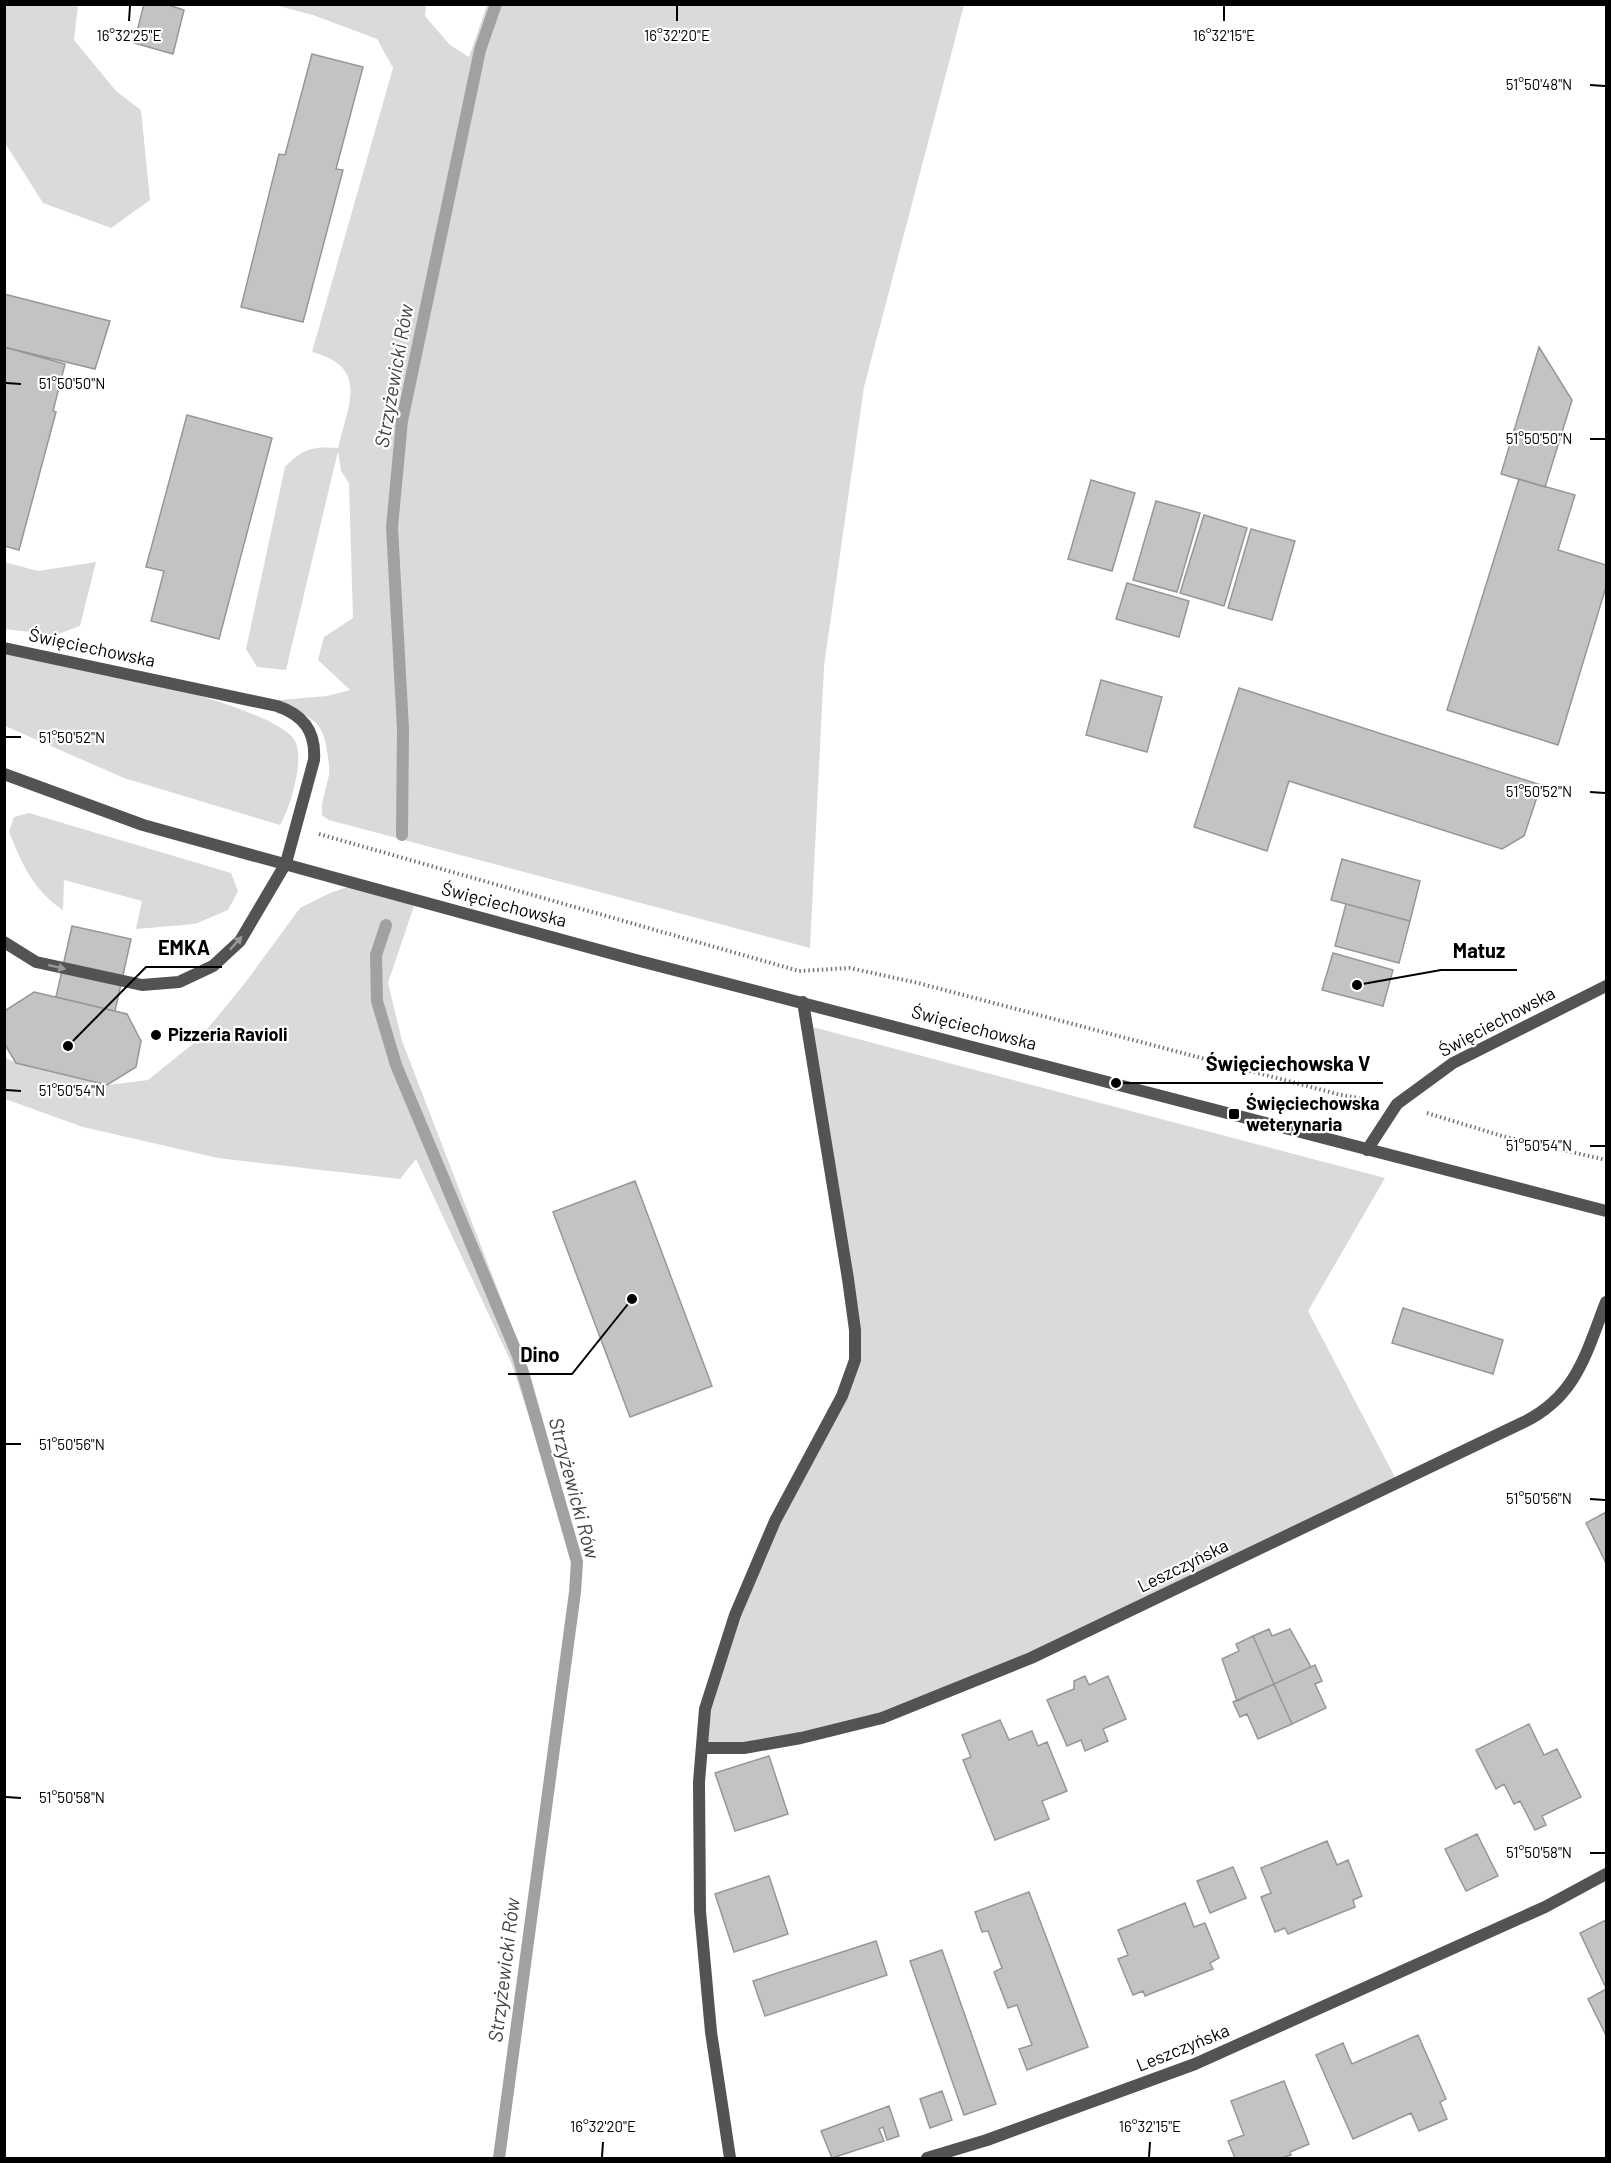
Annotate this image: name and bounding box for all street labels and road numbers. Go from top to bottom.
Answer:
street label: Święciechowska [27,623,157,671]
street label: Święciechowska [439,877,569,931]
street label: Święciechowska [1435,981,1559,1061]
street label: Święciechowska [909,1000,1039,1054]
street label: Leszczyńska [1133,1534,1232,1597]
street label: Leszczyńska [1133,2018,1232,2076]

